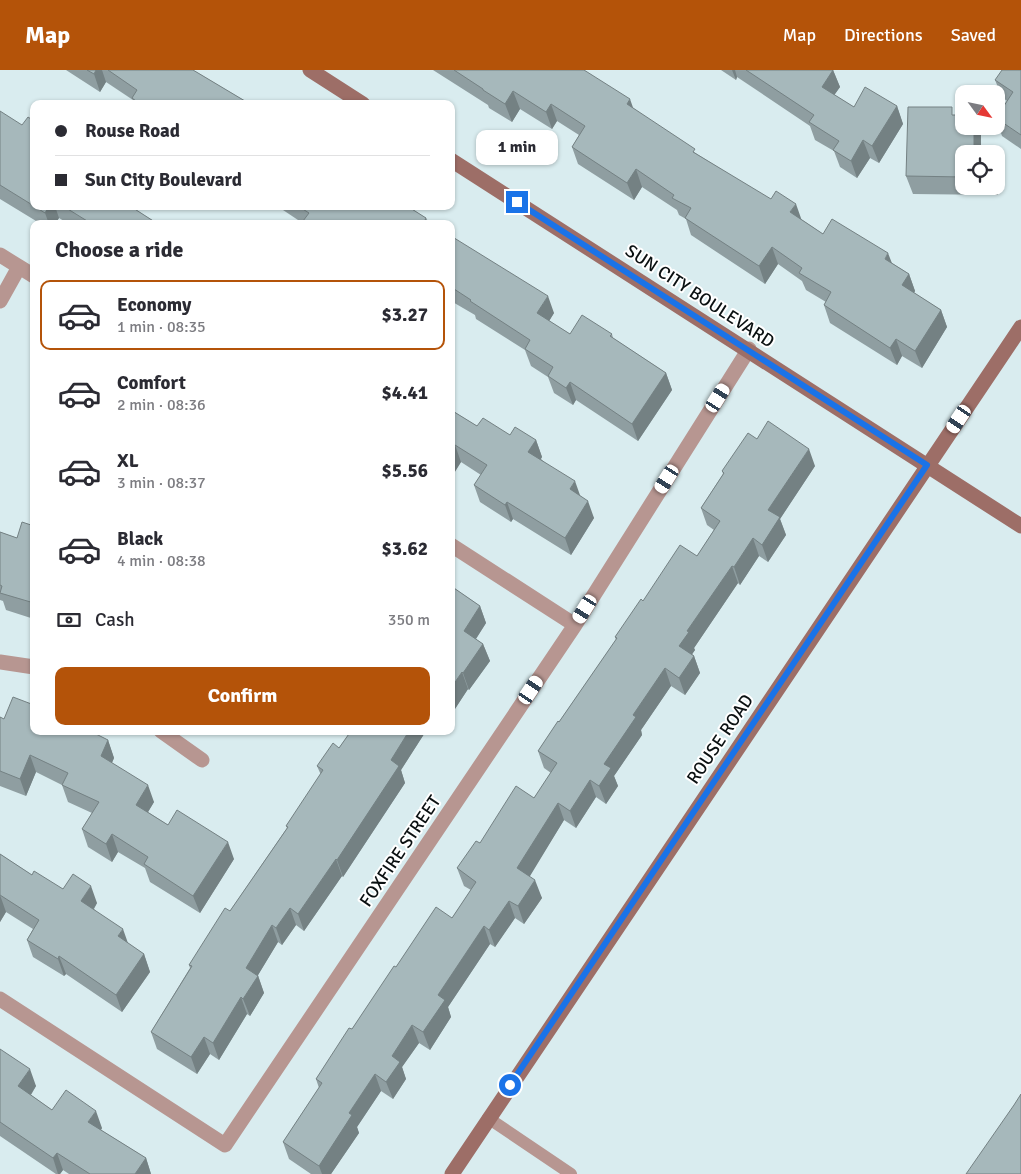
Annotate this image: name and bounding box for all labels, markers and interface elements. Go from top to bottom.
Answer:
text: Map [25,20,70,50]
text: Map [783,24,816,46]
text: Directions [844,24,923,46]
text: Saved [951,24,996,46]
north arrow [955,85,1005,135]
map controls [955,85,1005,195]
text: Rouse Road [85,119,180,143]
callout: 1 min [476,129,558,164]
text: 1 min [498,137,536,157]
button: locate [955,145,1005,195]
text: Sun City Boulevard [85,168,242,192]
route end [506,191,528,213]
text: Choose a ride [55,236,183,263]
street label: SUN CITY BOULEVARD [621,240,779,352]
icon: car [57,293,102,338]
text: Economy [117,293,191,317]
text: $3.27 [382,303,428,327]
text: 1 min · 08:35 [117,317,206,337]
icon: car [57,371,102,416]
text: Comfort [117,371,186,395]
text: $4.41 [382,381,428,405]
car [703,381,732,415]
text: 2 min · 08:36 [117,395,206,415]
car [944,402,973,436]
icon: car [57,449,102,494]
text: XL [117,449,139,473]
text: $5.56 [382,459,428,483]
car [652,462,681,496]
text: 3 min · 08:37 [117,473,206,493]
icon: car [57,527,102,572]
text: Black [117,527,163,551]
text: $3.62 [382,537,428,561]
text: 4 min · 08:38 [117,551,206,571]
car [570,592,599,626]
icon: cash [55,606,83,634]
text: Cash [95,608,135,632]
text: 350 m [388,610,430,630]
button: Confirm [55,667,430,725]
car [516,673,545,707]
street label: ROUSE ROAD [682,690,758,788]
street label: FOXFIRE STREET [355,791,445,911]
route start [499,1074,521,1096]

